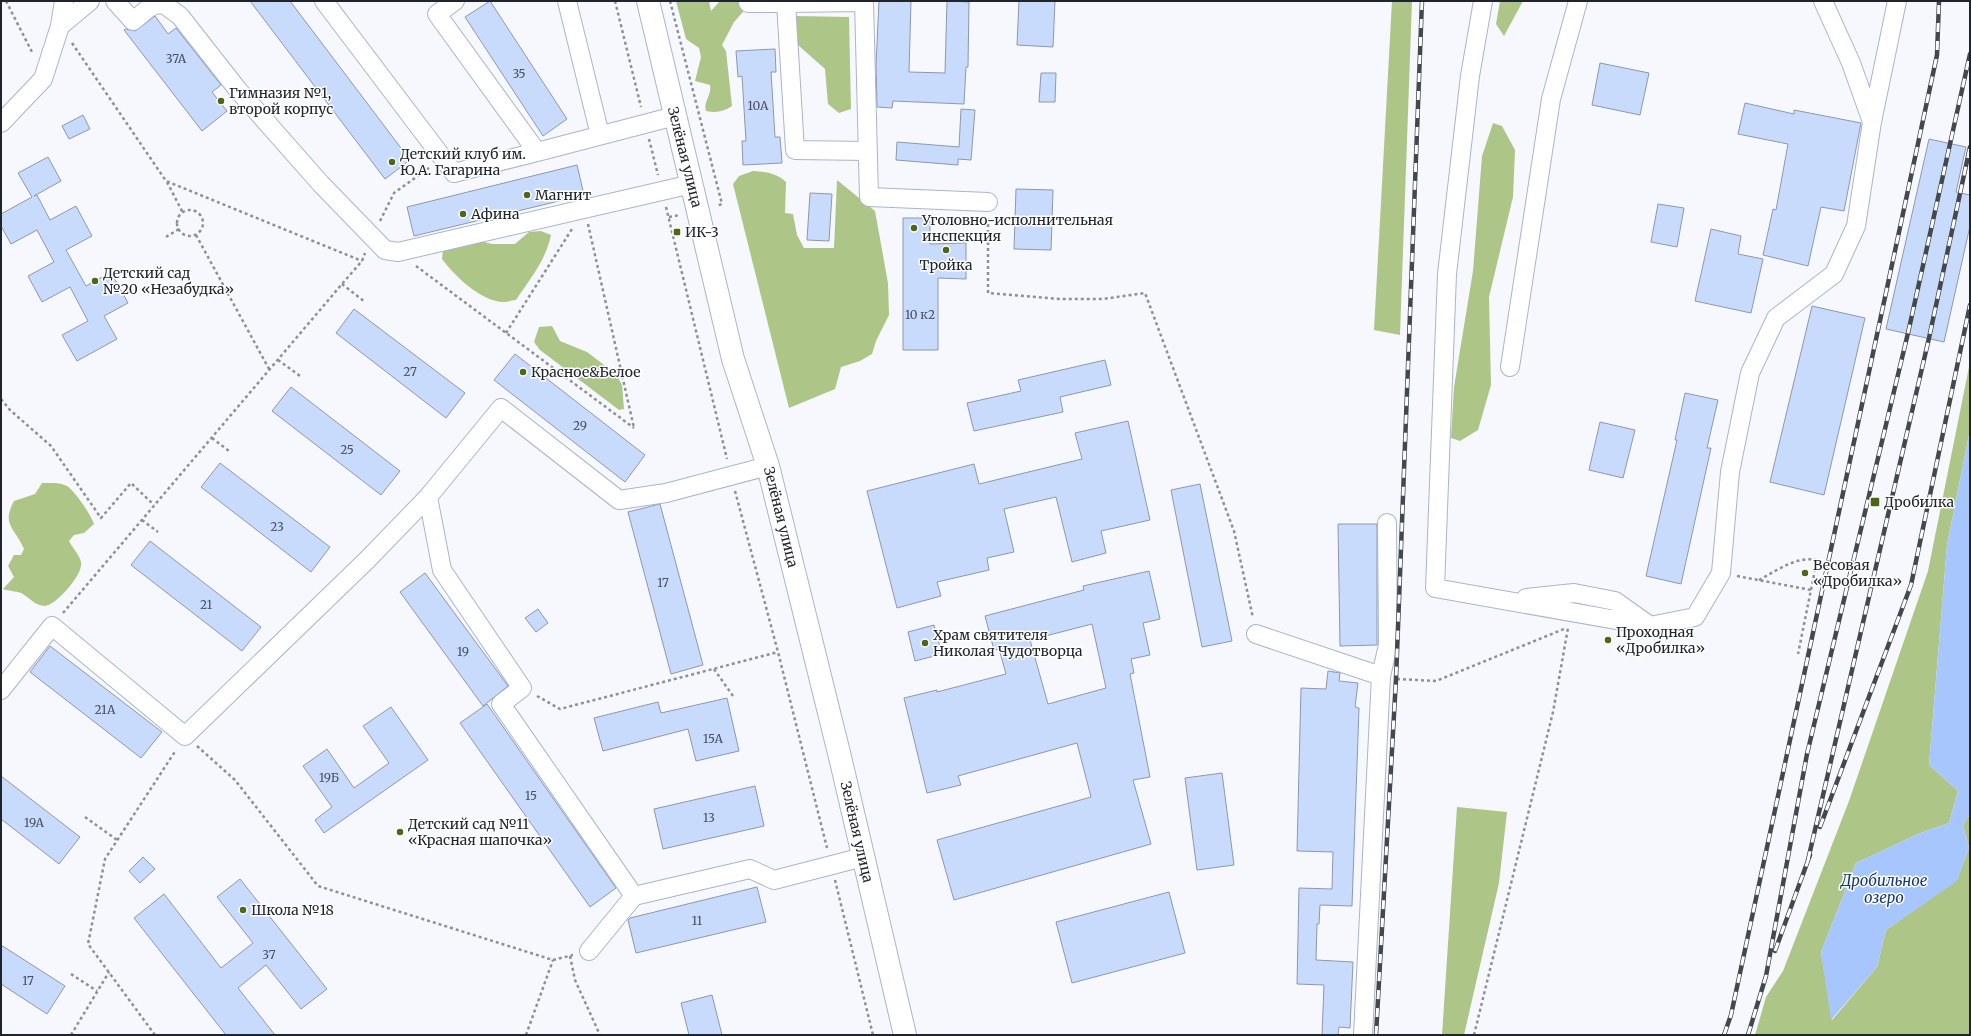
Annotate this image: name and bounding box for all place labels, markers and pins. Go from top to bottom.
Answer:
place label: Гимназия №1, второй корпус [229,84,333,118]
marker: Гимназия №1, второй корпус [216,96,226,106]
place label: Детский клуб им. Ю.А. Гагарина [400,145,526,179]
marker: Детский клуб им. Ю.А. Гагарина [387,157,397,167]
place label: Магнит [535,186,592,204]
marker: Магнит [522,190,532,200]
place label: Афина [470,205,520,223]
marker: Афина [458,209,468,219]
place label: Уголовно-исполнительная инспекция [921,211,1113,245]
place label: ИК-3 [685,223,719,241]
marker: Уголовно-исполнительная инспекция [909,223,919,233]
marker: ИК-3 [672,227,682,237]
marker: Тройка [941,245,951,255]
place label: Тройка [920,256,973,274]
place label: Детский сад №20 «Незабудка» [103,264,234,298]
marker: Детский сад №20 «Незабудка» [90,276,100,286]
place label: Красное&Белое [531,363,641,381]
marker: Красное&Белое [518,367,528,377]
place label: Дробилка [1884,493,1955,511]
marker: Дробилка [1869,496,1881,508]
place label: Весовая «Дробилка» [1813,556,1902,590]
marker: Весовая «Дробилка» [1800,568,1810,578]
place label: Проходная «Дробилка» [1616,623,1705,657]
place label: Храм святителя Николая Чудотворца [933,626,1083,660]
marker: Проходная «Дробилка» [1603,635,1613,645]
marker: Храм святителя Николая Чудотворца [920,638,930,648]
place label: Детский сад №11 «Красная шапочка» [408,815,552,849]
marker: Детский сад №11 «Красная шапочка» [395,827,405,837]
place label: Школа №18 [251,901,334,919]
marker: Школа №18 [238,905,248,915]

